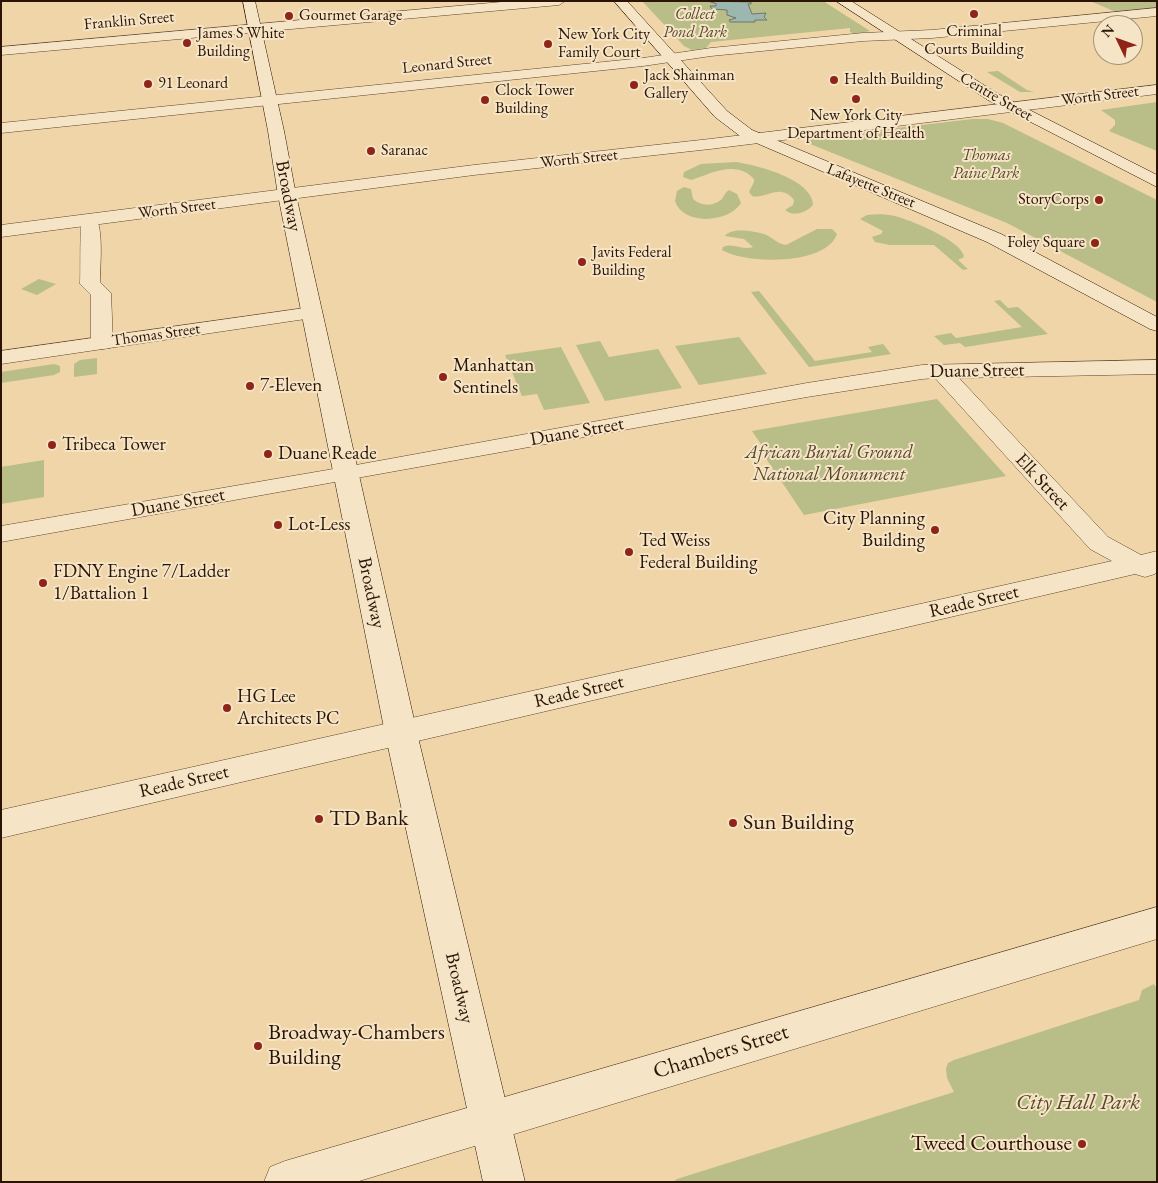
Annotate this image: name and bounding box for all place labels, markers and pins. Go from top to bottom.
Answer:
place label: Gourmet Garage [299,6,402,26]
marker: Criminal Courts Building [968,8,980,20]
marker: Gourmet Garage [283,10,295,22]
place label: Criminal Courts Building [924,22,1024,60]
place label: James S White Building [197,24,285,62]
place label: New York City Family Court [558,25,650,63]
marker: James S White Building [181,37,193,49]
marker: New York City Family Court [542,38,554,50]
place label: Jack Shainman Gallery [644,66,735,104]
place label: Health Building [844,70,943,90]
place label: 91 Leonard [158,74,228,94]
marker: Health Building [828,74,840,86]
marker: 91 Leonard [142,78,154,90]
marker: Jack Shainman Gallery [628,79,640,91]
place label: Clock Tower Building [495,81,574,119]
marker: New York City Department of Health [850,93,862,105]
marker: Clock Tower Building [479,94,491,106]
place label: New York City Department of Health [787,106,925,144]
place label: Saranac [381,141,428,161]
marker: Saranac [365,145,377,157]
place label: StoryCorps [1018,190,1089,210]
marker: StoryCorps [1093,194,1105,206]
place label: Foley Square [1007,233,1085,253]
marker: Foley Square [1089,237,1101,249]
place label: Javits Federal Building [592,243,672,281]
marker: Javits Federal Building [576,256,588,268]
place label: Manhattan Sentinels [453,355,534,399]
marker: Manhattan Sentinels [437,371,449,383]
place label: 7-Eleven [260,375,322,397]
marker: 7-Eleven [244,380,256,392]
place label: Tribeca Tower [62,434,166,456]
marker: Tribeca Tower [46,439,58,451]
place label: Duane Reade [278,443,377,465]
marker: Duane Reade [262,448,274,460]
place label: City Planning Building [823,508,925,552]
place label: Lot-Less [288,514,350,536]
marker: Lot-Less [272,519,284,531]
marker: City Planning Building [929,524,941,536]
place label: Ted Weiss Federal Building [639,530,758,574]
marker: Ted Weiss Federal Building [623,546,635,558]
place label: FDNY Engine 7/Ladder 1/Battalion 1 [53,561,230,605]
marker: FDNY Engine 7/Ladder 1/Battalion 1 [37,577,49,589]
place label: HG Lee Architects PC [237,686,339,730]
marker: HG Lee Architects PC [221,702,233,714]
place label: TD Bank [329,806,408,832]
place label: Sun Building [743,810,854,836]
marker: TD Bank [313,813,325,825]
marker: Sun Building [727,817,739,829]
place label: Broadway-Chambers Building [268,1020,445,1072]
marker: Broadway-Chambers Building [252,1040,264,1052]
place label: Tweed Courthouse [911,1131,1072,1157]
marker: Tweed Courthouse [1076,1138,1088,1150]

